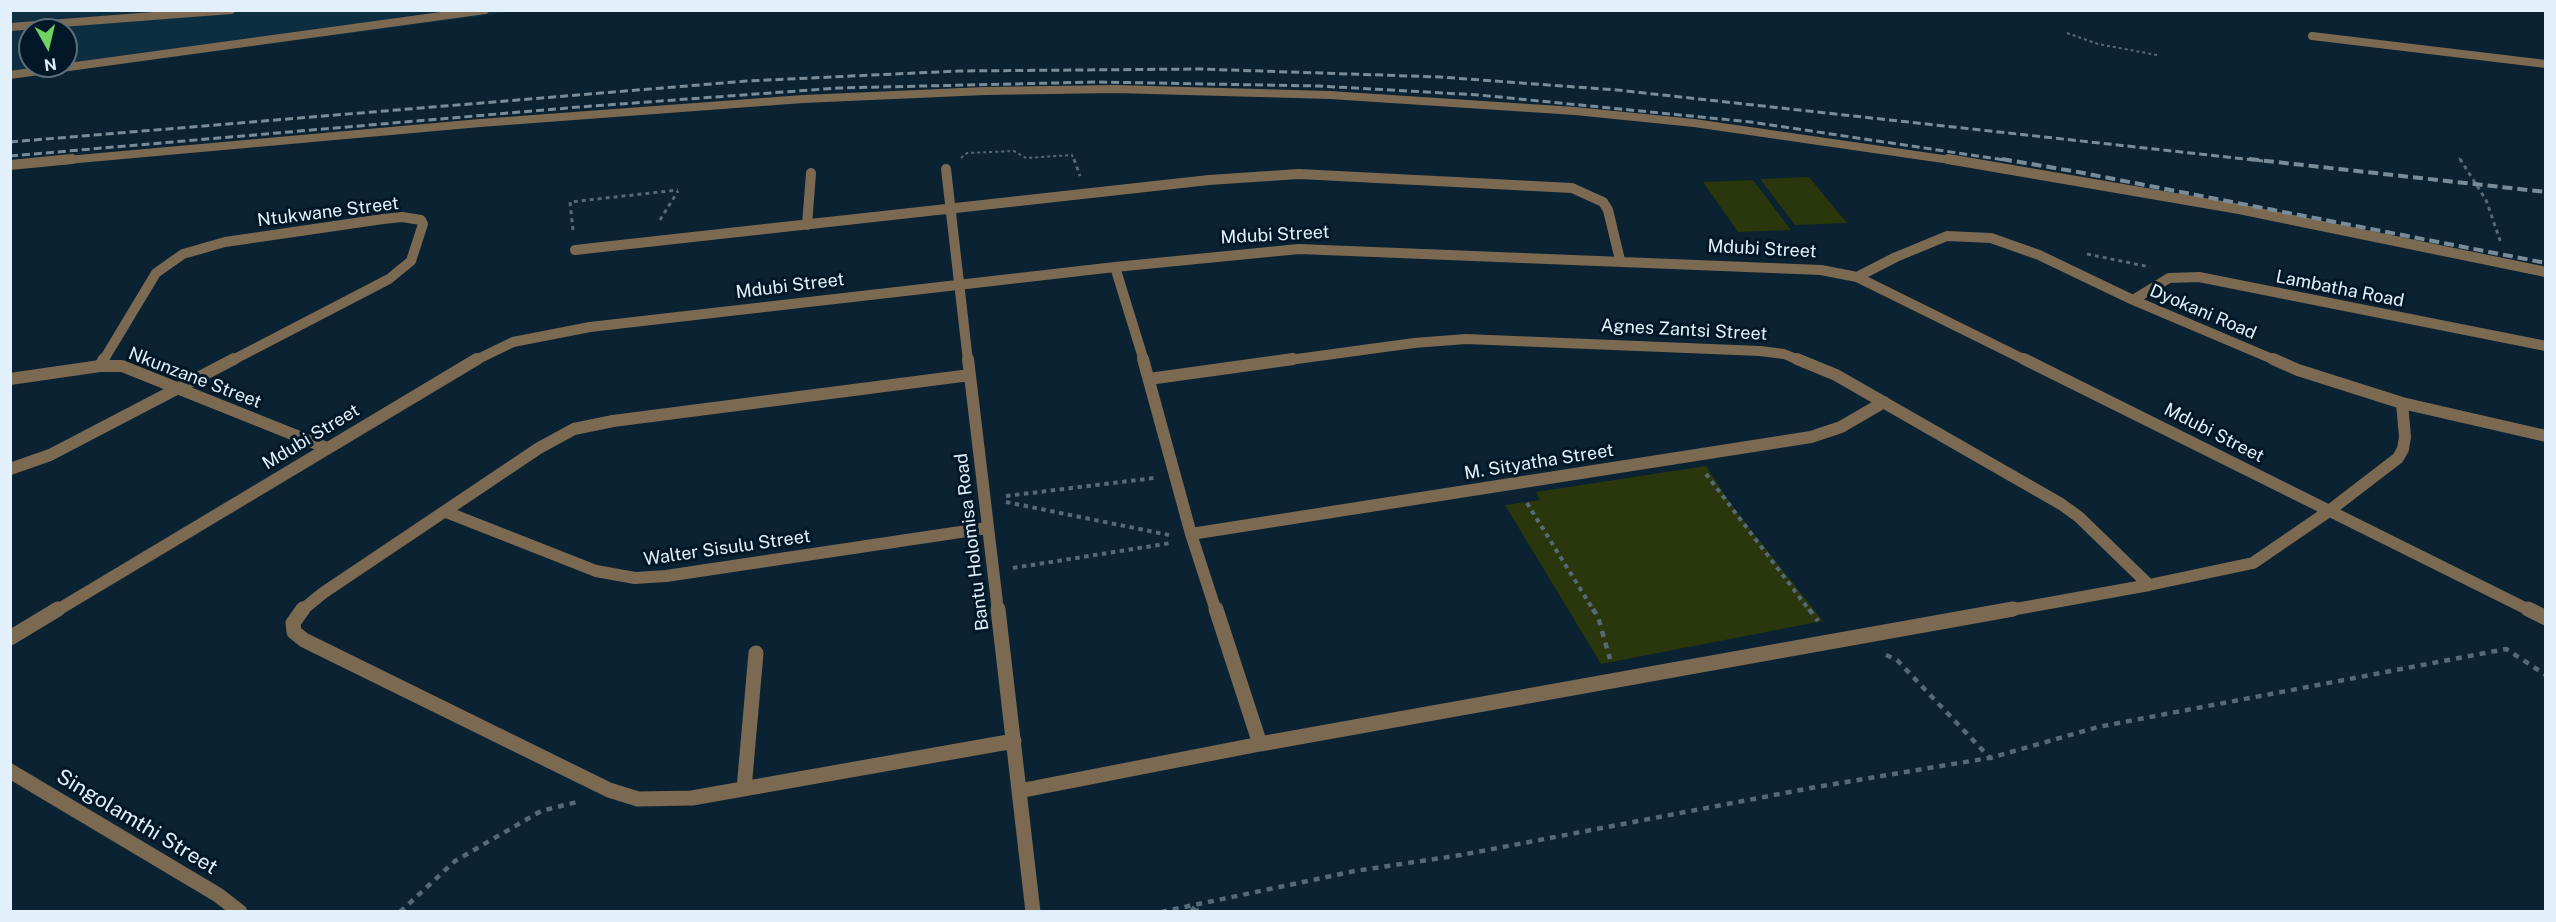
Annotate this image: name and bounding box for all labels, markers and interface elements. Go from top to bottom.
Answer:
north arrow [18,18,78,78]
text: N [43,54,58,75]
street label: Ntukwane Street [256,193,400,231]
street label: Mdubi Street [1220,221,1330,249]
street label: Mdubi Street [1707,235,1817,263]
street label: Lambatha Road [2274,266,2406,312]
street label: Mdubi Street [734,269,846,303]
street label: Dyokani Road [2146,280,2260,344]
street label: Agnes Zantsi Street [1600,315,1768,345]
street label: Nkunzane Street [125,343,265,413]
street label: Mdubi Street [2160,399,2268,467]
street label: Mdubi Street [259,400,363,474]
street label: M. Sityatha Street [1463,440,1615,484]
street label: Bantu Holomisa Road [950,452,994,632]
street label: Walter Sisulu Street [642,526,812,570]
street label: Singolamthi Street [52,764,222,880]

